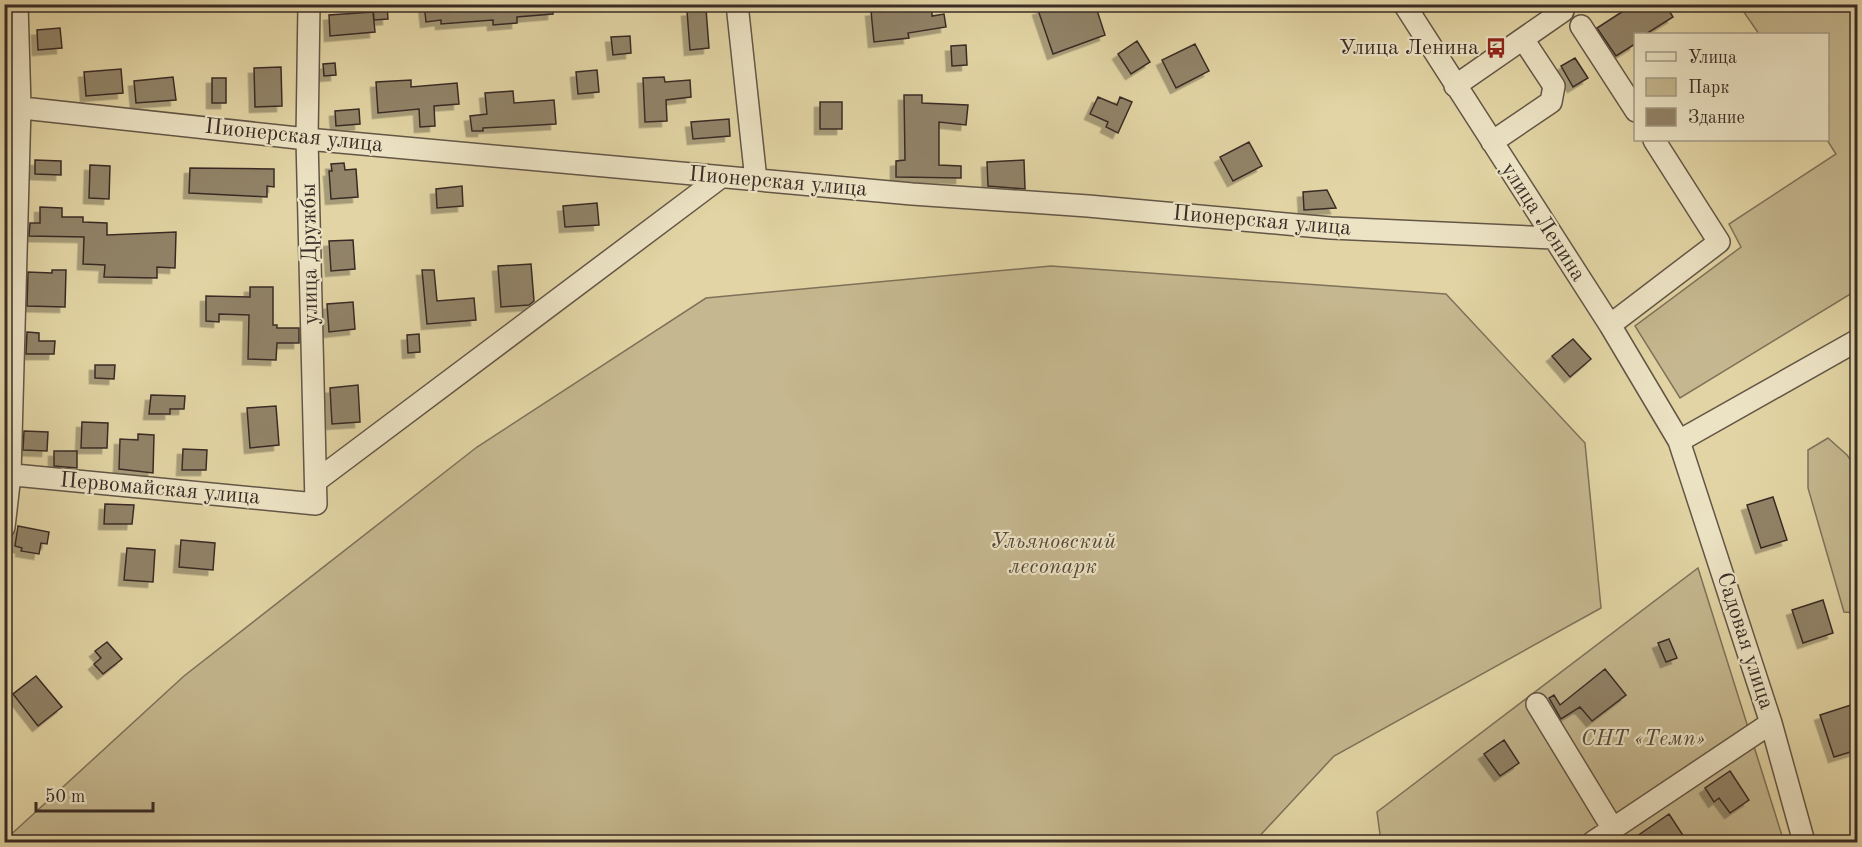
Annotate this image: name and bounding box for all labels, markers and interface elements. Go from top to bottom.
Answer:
legend [1634,33,1829,141]
bus stop icon: Улица Ленина [1484,36,1508,60]
place label: Улица Ленина [1339,37,1479,59]
text: Улица [1688,49,1737,67]
text: Парк [1688,79,1729,97]
text: Здание [1688,109,1745,127]
street label: Пионерская улица [204,116,384,156]
street label: улица Ленина [1497,159,1589,285]
street label: Пионерская улица [688,163,868,201]
street label: улица Дружбы [298,183,322,325]
street label: Пионерская улица [1172,202,1352,240]
street label: Первомайская улица [59,469,261,509]
park label: Ульяновский лесопарк [990,531,1117,578]
street label: Садовая улица [1713,570,1778,712]
park label: СНТ «Темп» [1581,728,1705,750]
scale bar [36,775,153,813]
text: 50 m [45,788,85,806]

